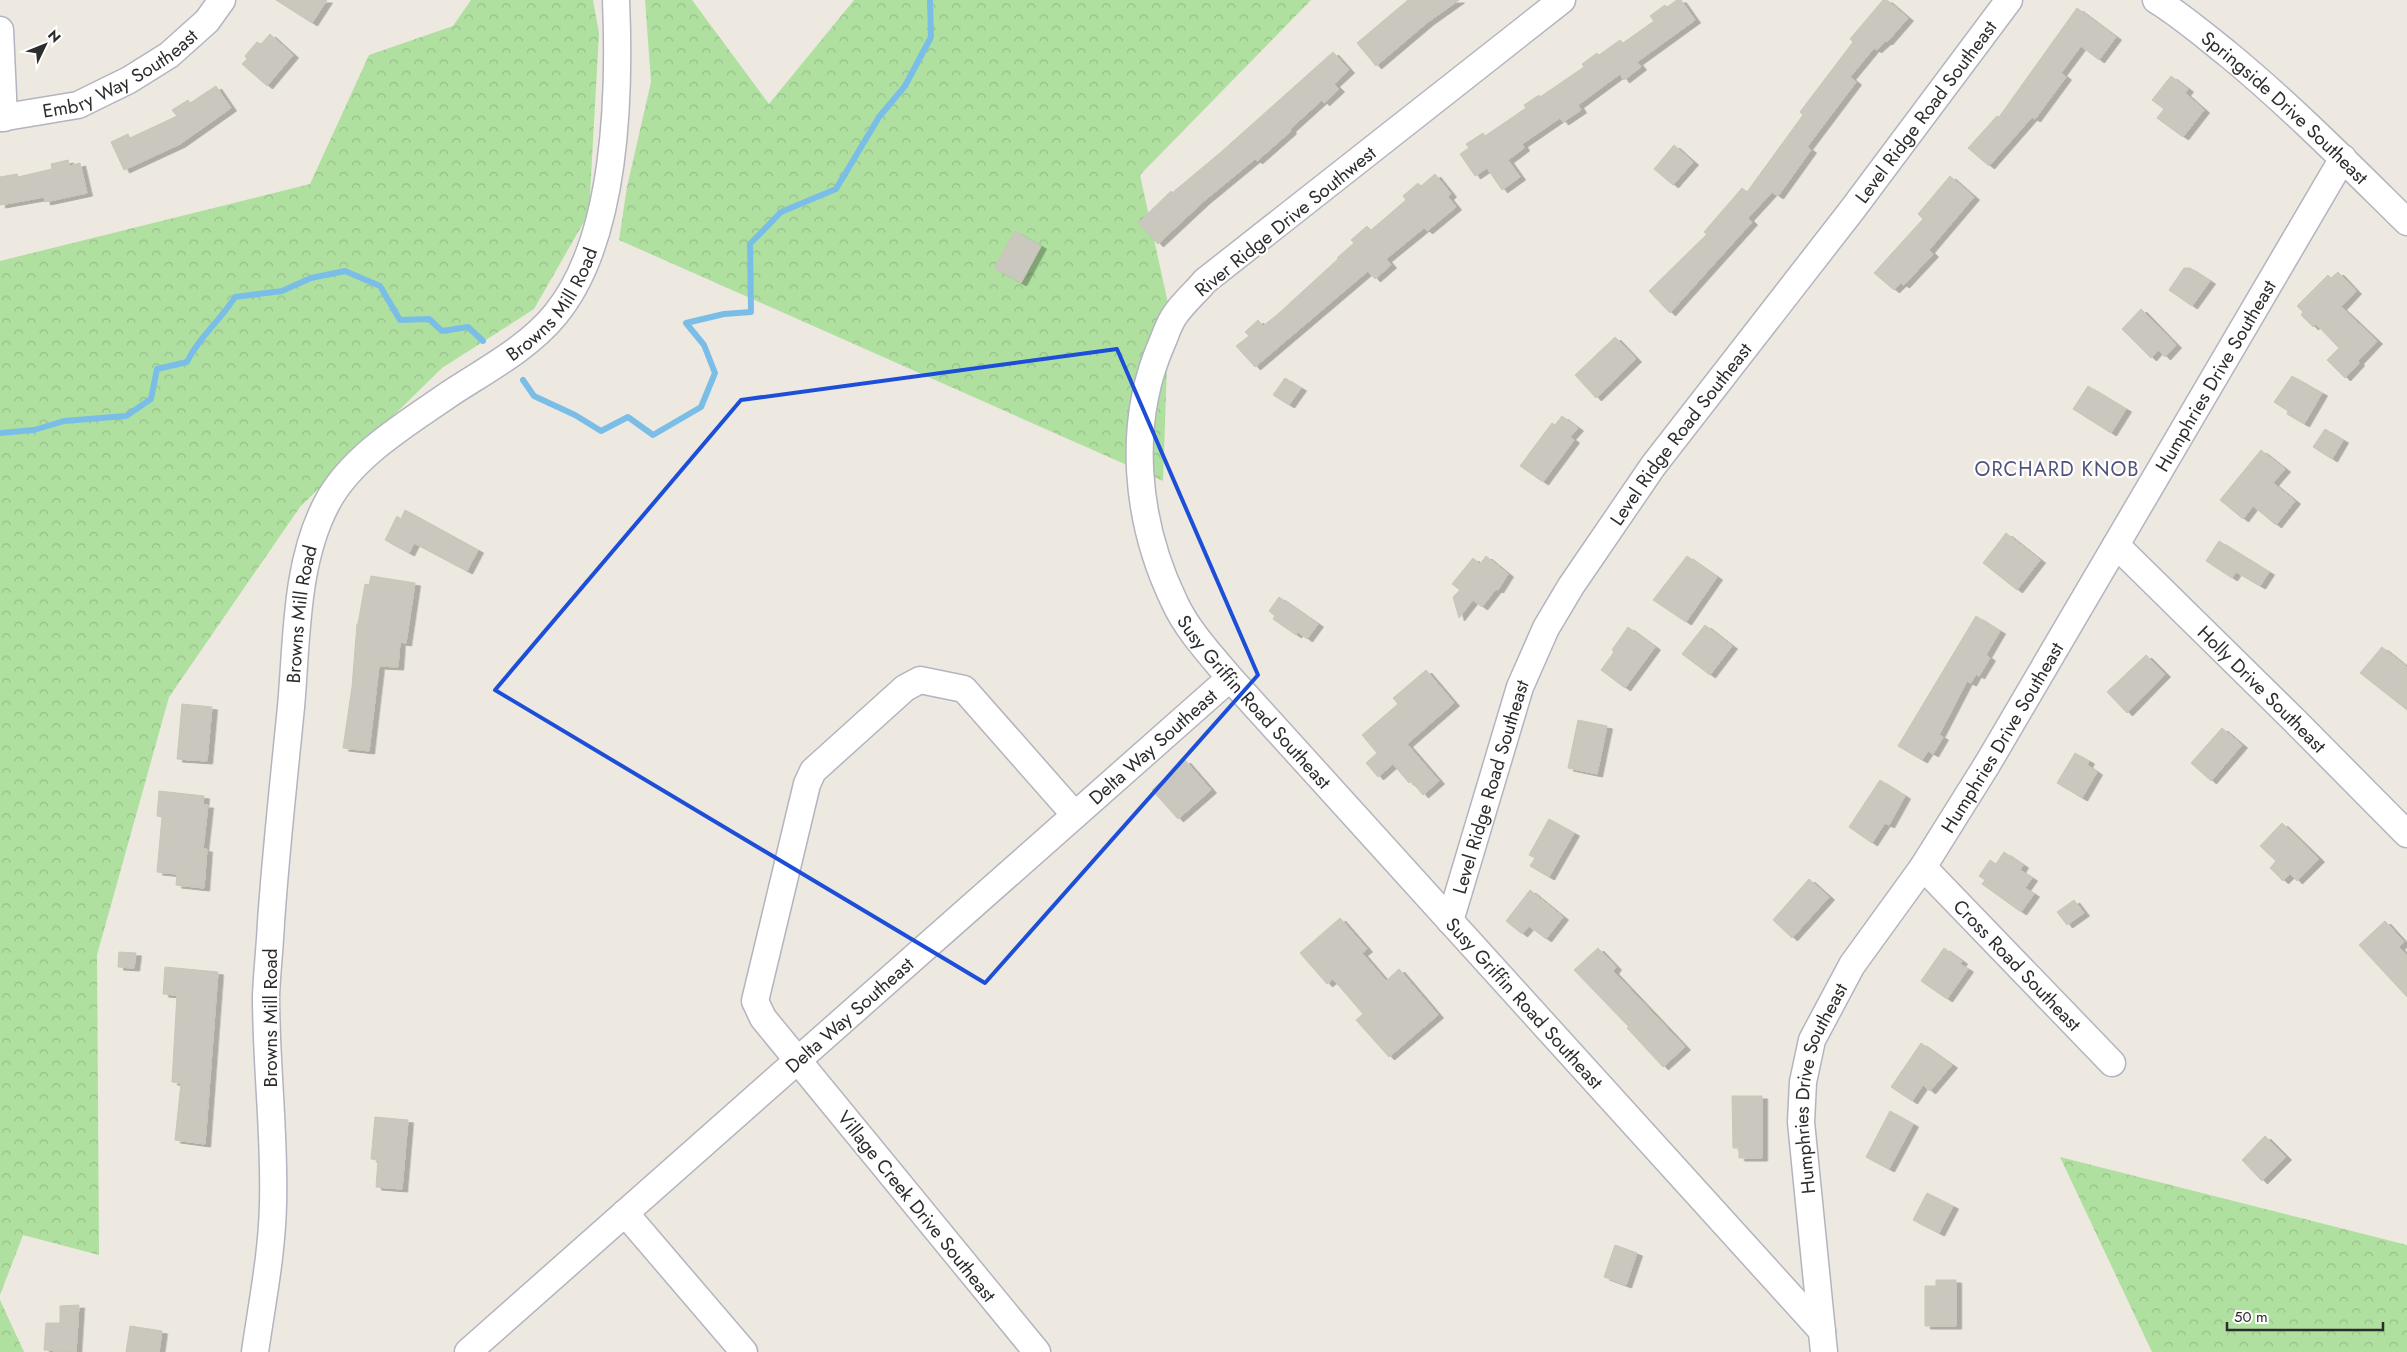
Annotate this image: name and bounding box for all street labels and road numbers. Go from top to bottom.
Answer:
street label: Level Ridge Road Southeast [1849,15,2003,209]
street label: Embry Way Southeast [40,22,204,125]
street label: Springside Drive Southeast [2195,25,2374,191]
street label: River Ridge Drive Southwest [1189,139,1382,303]
street label: Browns Mill Road [501,244,604,368]
street label: Humphries Drive Southeast [2149,274,2283,477]
street label: Level Ridge Road Southeast [1603,337,1758,531]
street label: Browns Mill Road [280,542,324,684]
street label: Susy Griffin Road Southeast [1170,610,1337,795]
street label: Holly Drive Southeast [2191,619,2332,759]
street label: Humphries Drive Southeast [1935,637,2070,838]
street label: Level Ridge Road Southeast [1446,675,1536,897]
street label: Delta Way Southeast [1083,682,1223,811]
street label: Cross Road Southeast [1947,893,2087,1038]
street label: Susy Griffin Road Southeast [1439,912,1609,1095]
street label: Browns Mill Road [257,949,284,1087]
street label: Delta Way Southeast [780,951,920,1079]
street label: Humphries Drive Southeast [1788,978,1854,1195]
street label: Village Creek Drive Southeast [831,1105,1003,1308]

